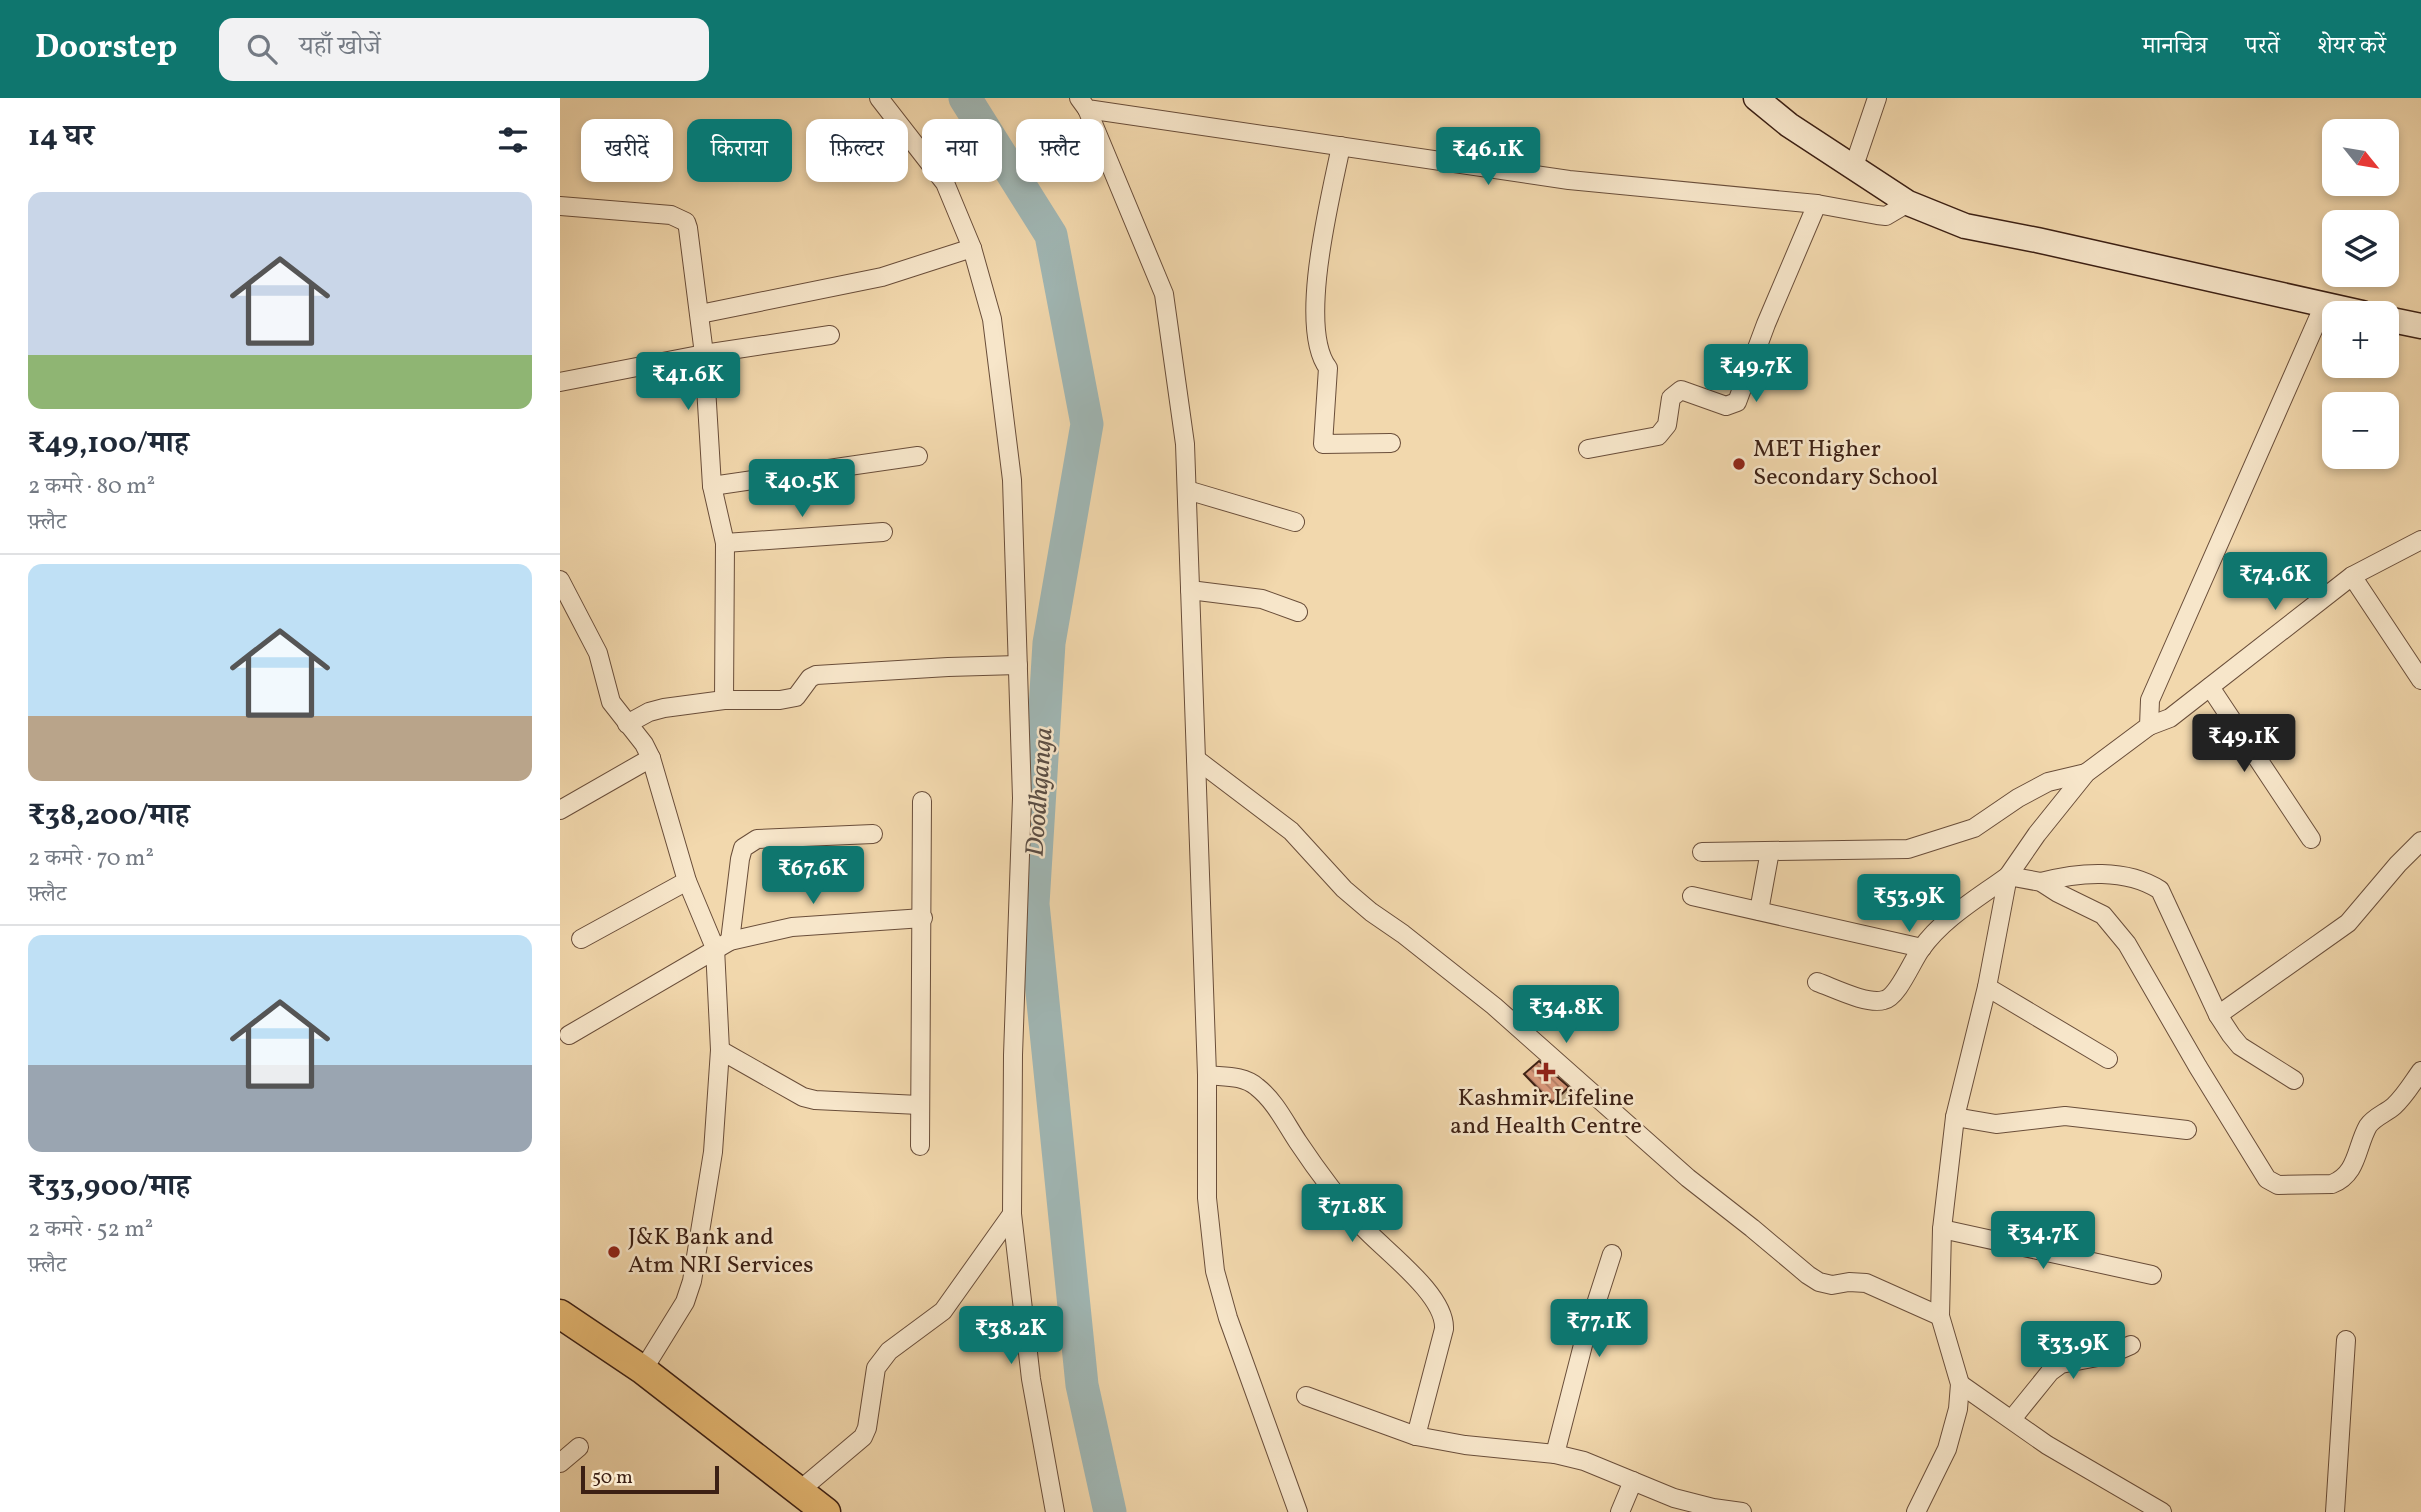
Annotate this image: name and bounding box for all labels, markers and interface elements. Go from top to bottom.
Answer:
search box [219,18,709,81]
text: Doorstep [35,26,177,72]
text: यहाँ खोजें [299,29,381,65]
icon: search [243,30,281,68]
text: मानचित्र [2142,30,2207,64]
text: परतें [2245,30,2280,64]
text: शेयर करें [2318,30,2386,64]
text: 14 घर [28,116,94,158]
chip: खरीदें [581,119,673,182]
chip: किराया [687,119,792,182]
chip: फ़िल्टर [806,119,908,182]
chip: नया [922,119,1002,182]
chip: फ़्लैट [1016,119,1104,182]
north arrow [2322,119,2399,196]
map controls [2322,119,2399,469]
icon: filters [494,121,532,159]
pin: ₹46.1K [1431,127,1545,187]
text: ₹46.1K [1452,134,1524,166]
button: layers [2322,210,2399,287]
icon: home [217,238,343,364]
button: + [2322,301,2399,378]
pin: ₹49.7K [1699,344,1813,404]
text: ₹49.7K [1720,351,1792,383]
pin: ₹41.6K [631,352,745,412]
text: ₹41.6K [652,359,724,391]
button: − [2322,392,2399,469]
text: ₹49,100/माह [28,423,189,465]
place label: MET Higher Secondary School [1753,433,1938,495]
marker: MET Higher Secondary School [1731,456,1747,472]
pin: ₹40.5K [745,460,859,519]
text: ₹40.5K [765,466,839,498]
text: 2 कमरे · 80 m² [28,471,155,503]
text: फ़्लैट [28,507,66,539]
pin: ₹74.6K [2218,552,2332,612]
text: ₹74.6K [2239,559,2311,591]
icon: home [217,610,343,736]
pin: ₹49.1K [2187,714,2301,774]
text: ₹49.1K [2208,721,2280,753]
water label: Doodhganga [1018,726,1062,858]
text: ₹38,200/माह [28,795,189,837]
text: 2 कमरे · 70 m² [28,843,154,875]
pin: ₹67.6K [756,846,870,906]
text: ₹67.6K [778,853,848,885]
pin: ₹53.9K [1852,874,1966,934]
text: फ़्लैट [28,879,66,911]
text: ₹53.9K [1873,881,1945,913]
icon: home [217,981,343,1107]
pin: ₹34.8K [1509,986,1623,1045]
text: ₹34.8K [1529,992,1603,1024]
marker: Kashmir Lifeline and Health Centre [1536,1062,1556,1082]
place label: Kashmir Lifeline and Health Centre [1450,1082,1642,1144]
text: ₹33,900/माह [28,1166,190,1208]
pin: ₹71.8K [1295,1184,1409,1244]
text: ₹71.8K [1318,1191,1386,1223]
pin: ₹34.7K [1986,1212,2100,1271]
text: 2 कमरे · 52 m² [28,1214,153,1246]
text: ₹34.7K [2007,1218,2079,1250]
place label: J&K Bank and Atm NRI Services [628,1221,813,1283]
marker: J&K Bank and Atm NRI Services [606,1244,622,1260]
text: फ़्लैट [28,1250,66,1282]
pin: ₹77.1K [1542,1300,1656,1359]
pin: ₹38.2K [954,1306,1068,1366]
text: ₹77.1K [1567,1306,1631,1338]
text: ₹38.2K [975,1313,1047,1345]
pin: ₹33.9K [2016,1322,2130,1381]
text: ₹33.9K [2037,1328,2109,1360]
scale bar [581,1463,719,1495]
text: 50 m [592,1465,633,1491]

